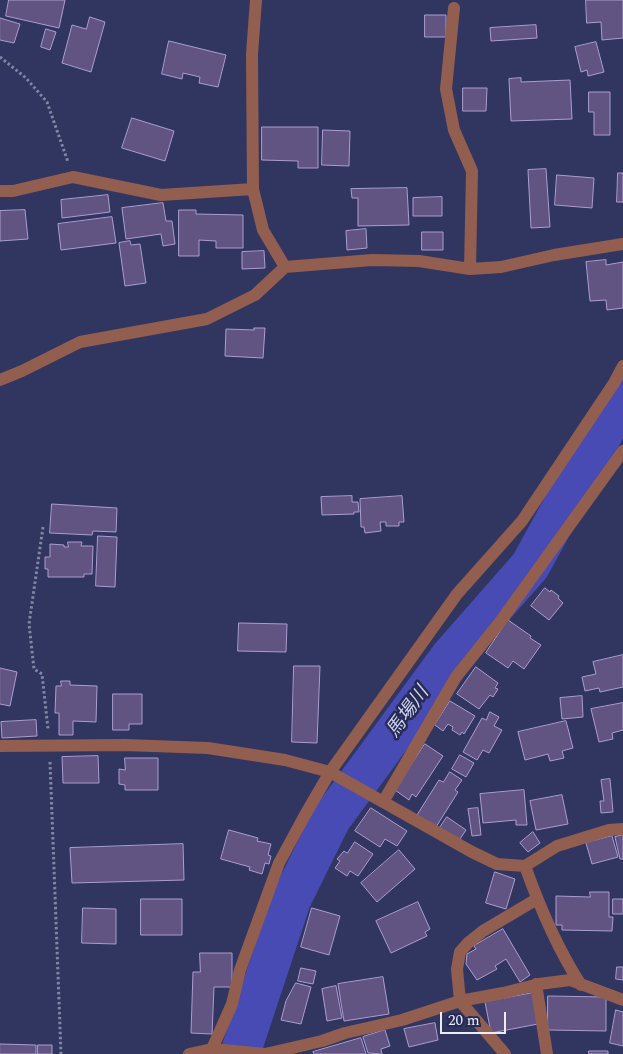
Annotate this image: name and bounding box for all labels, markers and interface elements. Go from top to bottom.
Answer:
water label: 馬場川 [383,683,435,743]
scale bar [443,1002,509,1034]
text: 20 m [448,1009,480,1032]

